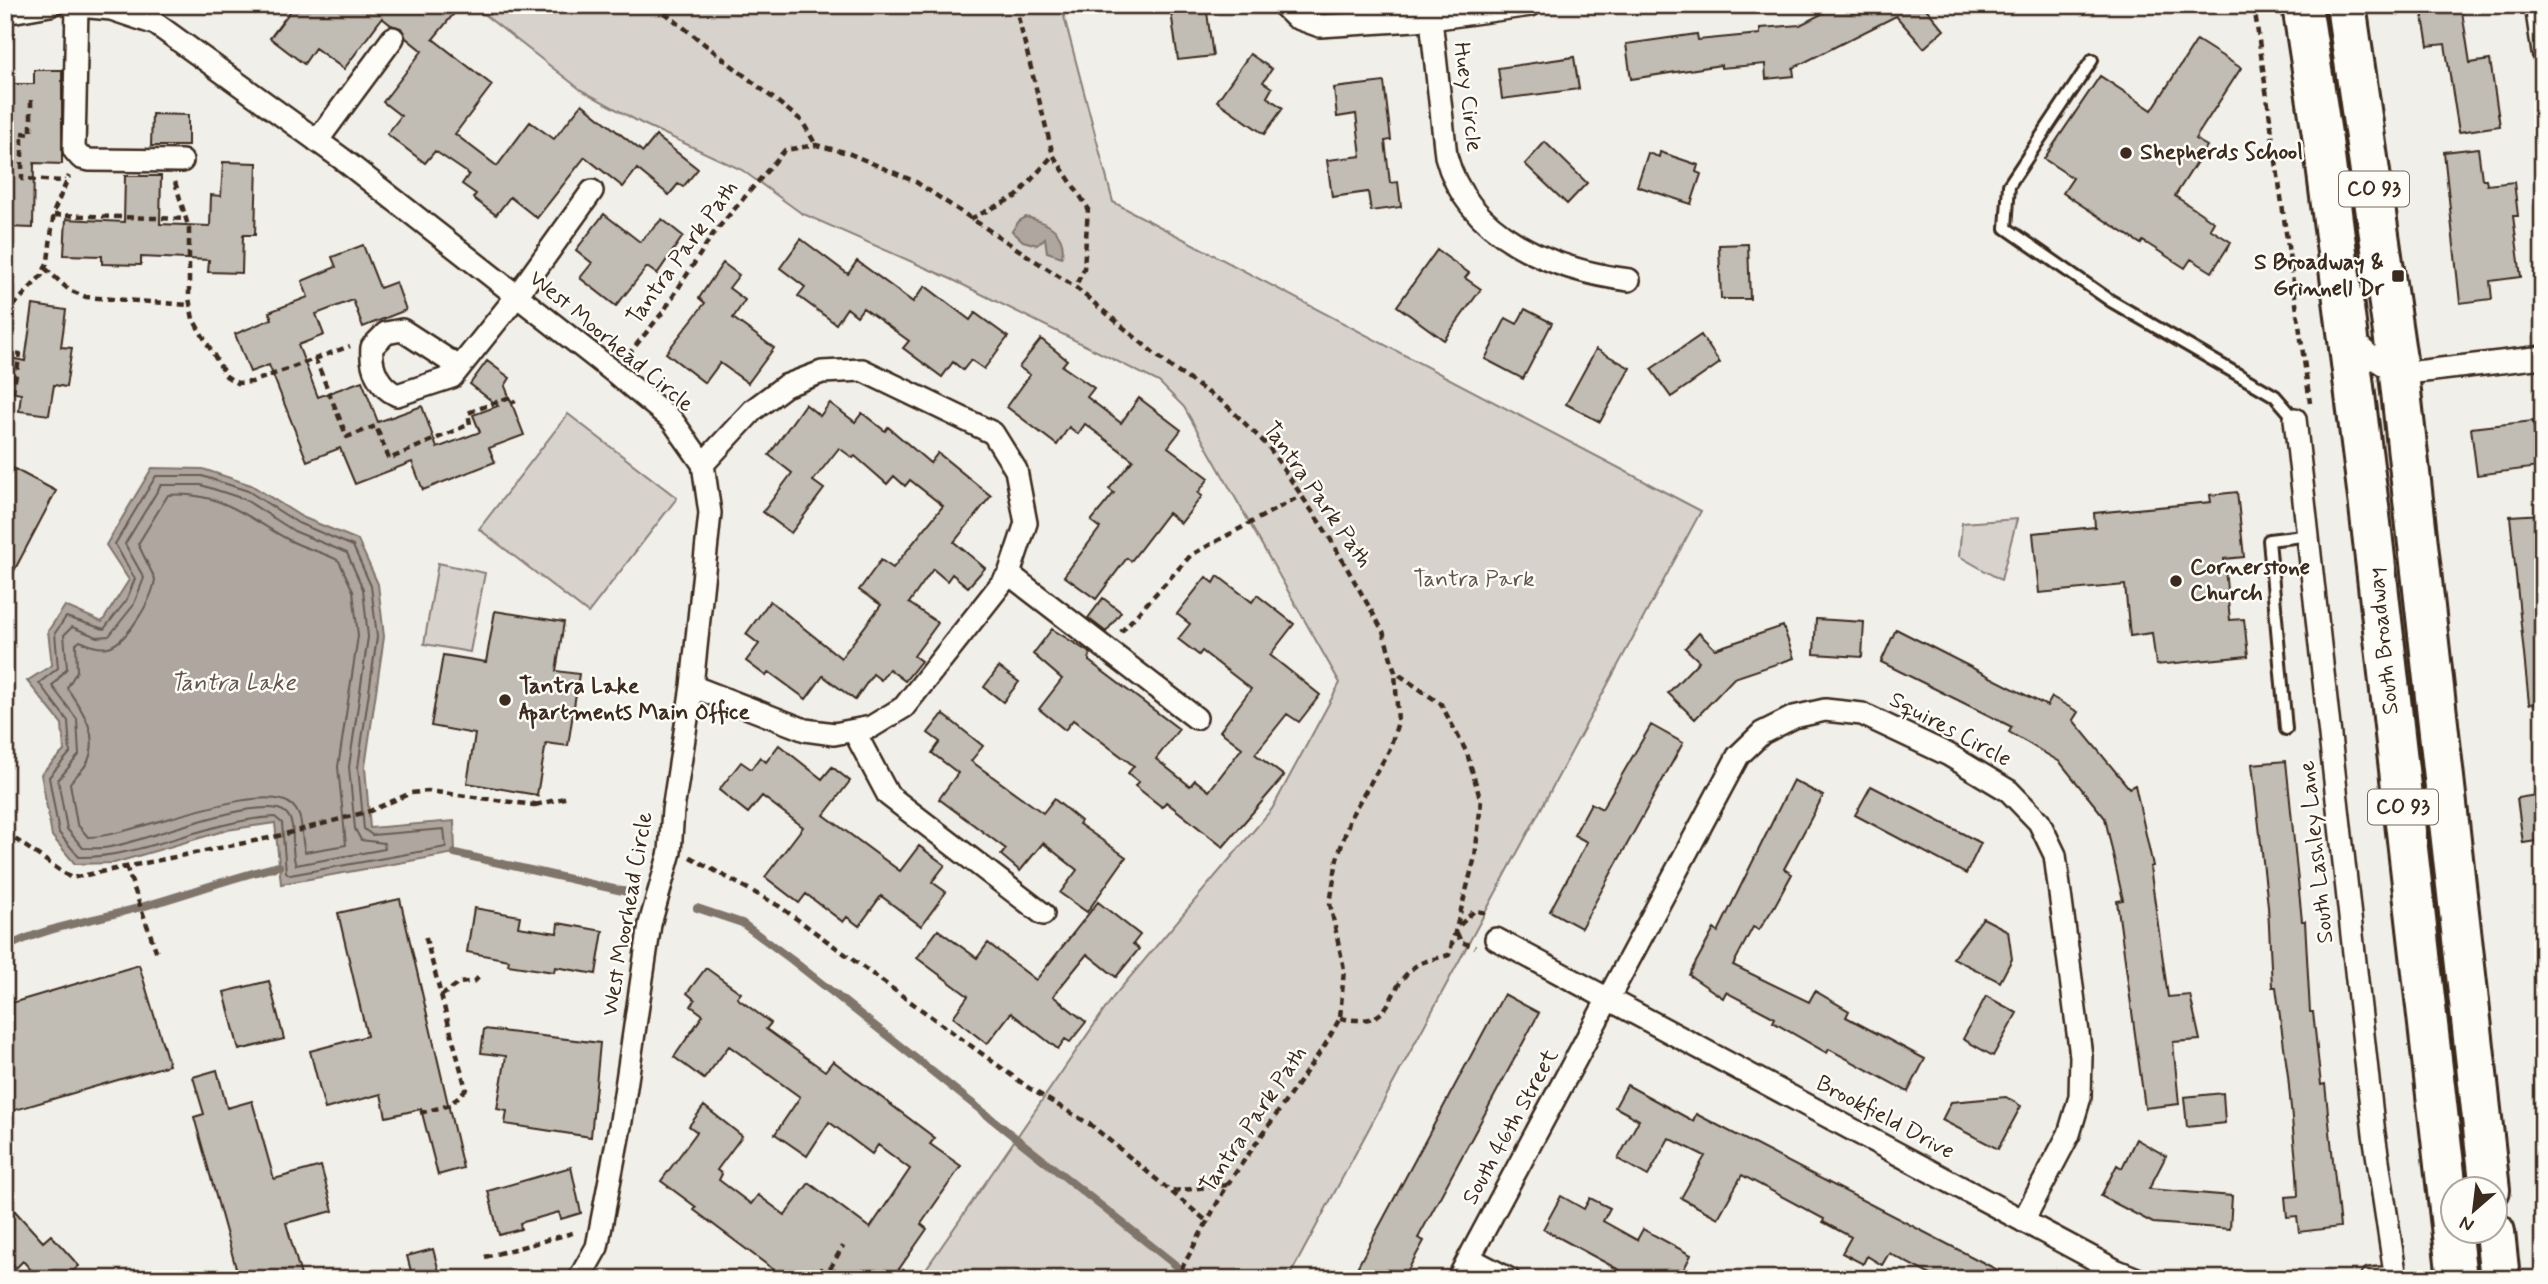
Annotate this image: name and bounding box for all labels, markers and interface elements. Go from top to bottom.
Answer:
street label: Huey Circle [1445,40,1489,154]
place label: Shepherds School [2140,138,2303,168]
marker: Shepherds School [2118,145,2134,161]
road number: CO 93 [2339,172,2409,206]
street label: Tantra Park Path [620,175,746,331]
place label: S Broadway & Grinnell Dr [2254,248,2385,304]
street label: West Moorhead Circle [522,264,700,420]
marker: S Broadway & Grinnell Dr [2390,268,2406,284]
street label: Tantra Park Path [1255,416,1379,574]
place label: Cornerstone Church [2190,553,2310,609]
park label: Tantra Park [1413,565,1535,595]
street label: South Broadway [2361,566,2407,716]
marker: Cornerstone Church [2168,573,2184,589]
water label: Tantra Lake [170,668,297,699]
place label: Tantra Lake Apartments Main Office [519,672,750,729]
street label: Squires Circle [1884,685,2016,775]
marker: Tantra Lake Apartments Main Office [497,692,513,708]
street label: South Lashley Lane [2292,759,2342,945]
road number: CO 93 [2368,790,2438,824]
street label: West Moorhead Circle [595,809,661,1018]
street label: Tantra Park Path [1194,1040,1314,1200]
street label: South 46th Street [1456,1043,1566,1210]
street label: Brookfield Drive [1810,1069,1960,1167]
north arrow [2440,1176,2510,1246]
text: N [2455,1210,2478,1238]

